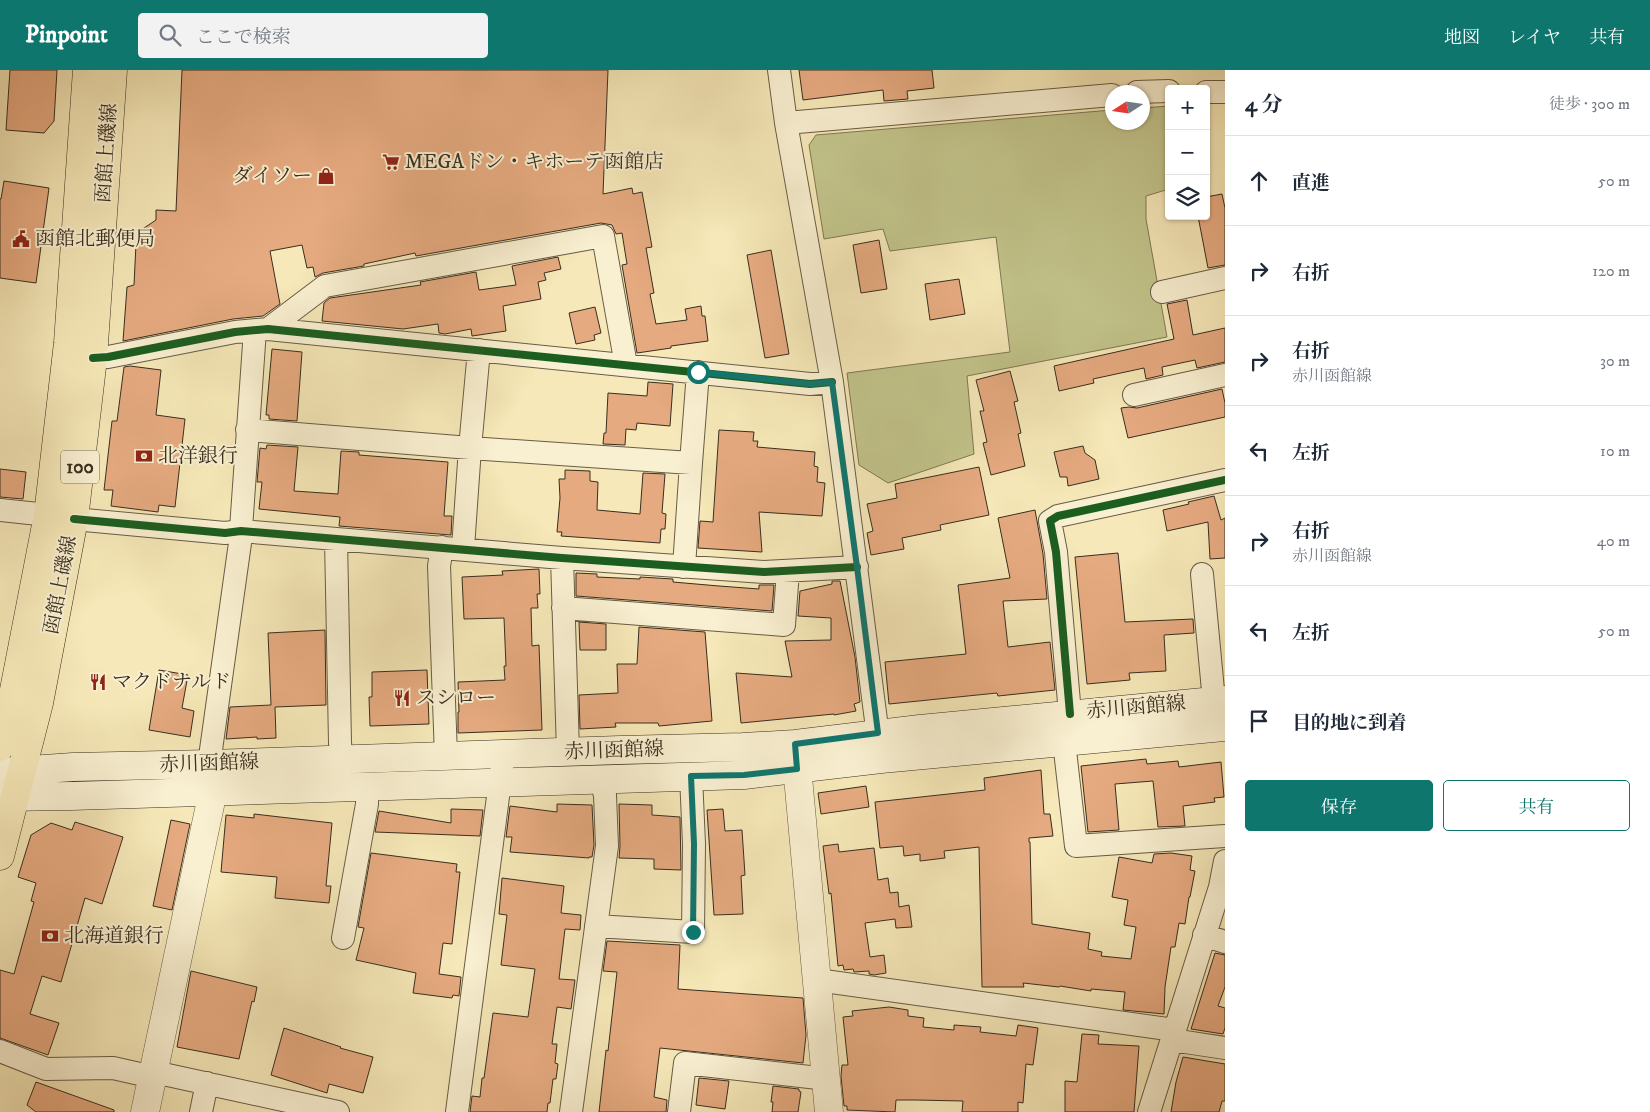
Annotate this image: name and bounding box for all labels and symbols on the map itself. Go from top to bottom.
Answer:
north arrow [1105,85,1150,130]
street label: 函館上磯線 [91,102,123,204]
place label: MEGAドン・キホーテ函館店 [405,150,664,175]
supermarket icon: MEGAドン・キホーテ函館店 [381,152,401,172]
place label: ダイソー [232,164,312,189]
shop icon: ダイソー [316,166,336,186]
place label: 函館北郵便局 [35,227,155,252]
public building icon: 函館北郵便局 [11,229,31,249]
route start [687,361,710,384]
place label: 北洋銀行 [158,444,238,469]
bank icon: 北洋銀行 [134,446,154,466]
road number: 100 [61,451,99,484]
street label: 函館上磯線 [39,534,83,636]
place label: マクドナルド [112,670,231,695]
restaurant icon: マクドナルド [88,672,108,692]
place label: スシロー [416,686,496,711]
restaurant icon: スシロー [392,688,412,708]
street label: 赤川函館線 [1085,691,1187,725]
street label: 赤川函館線 [564,737,664,765]
street label: 赤川函館線 [159,750,259,778]
route end [682,921,705,944]
place label: 北海道銀行 [64,924,164,949]
bank icon: 北海道銀行 [40,926,60,946]

